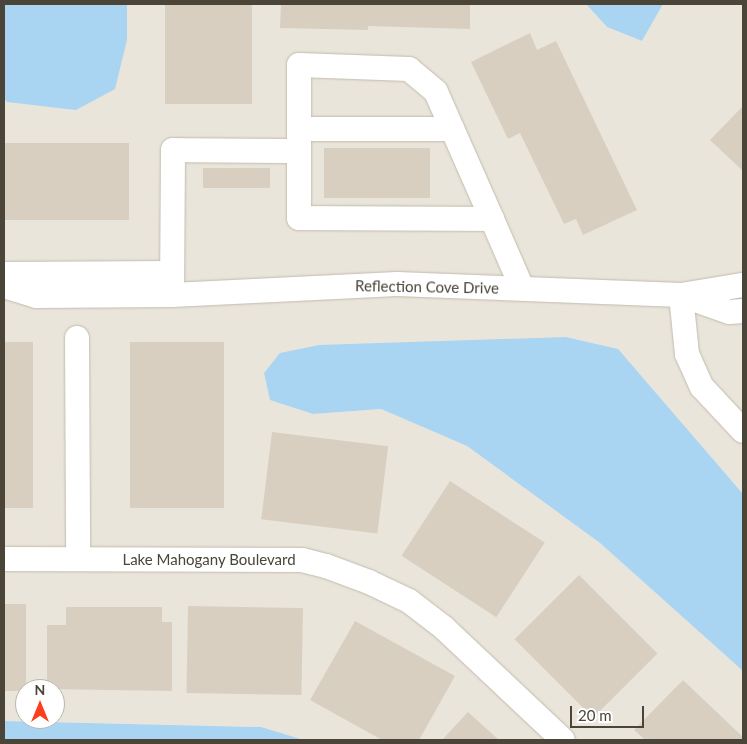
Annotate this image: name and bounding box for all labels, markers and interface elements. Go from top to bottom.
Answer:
street label: Reflection Cove Drive [355,277,499,297]
street label: Lake Mahogany Boulevard [122,551,296,569]
north arrow [15,679,65,729]
text: N [35,681,45,698]
scale bar [572,696,646,728]
text: 20 m [578,706,612,724]

